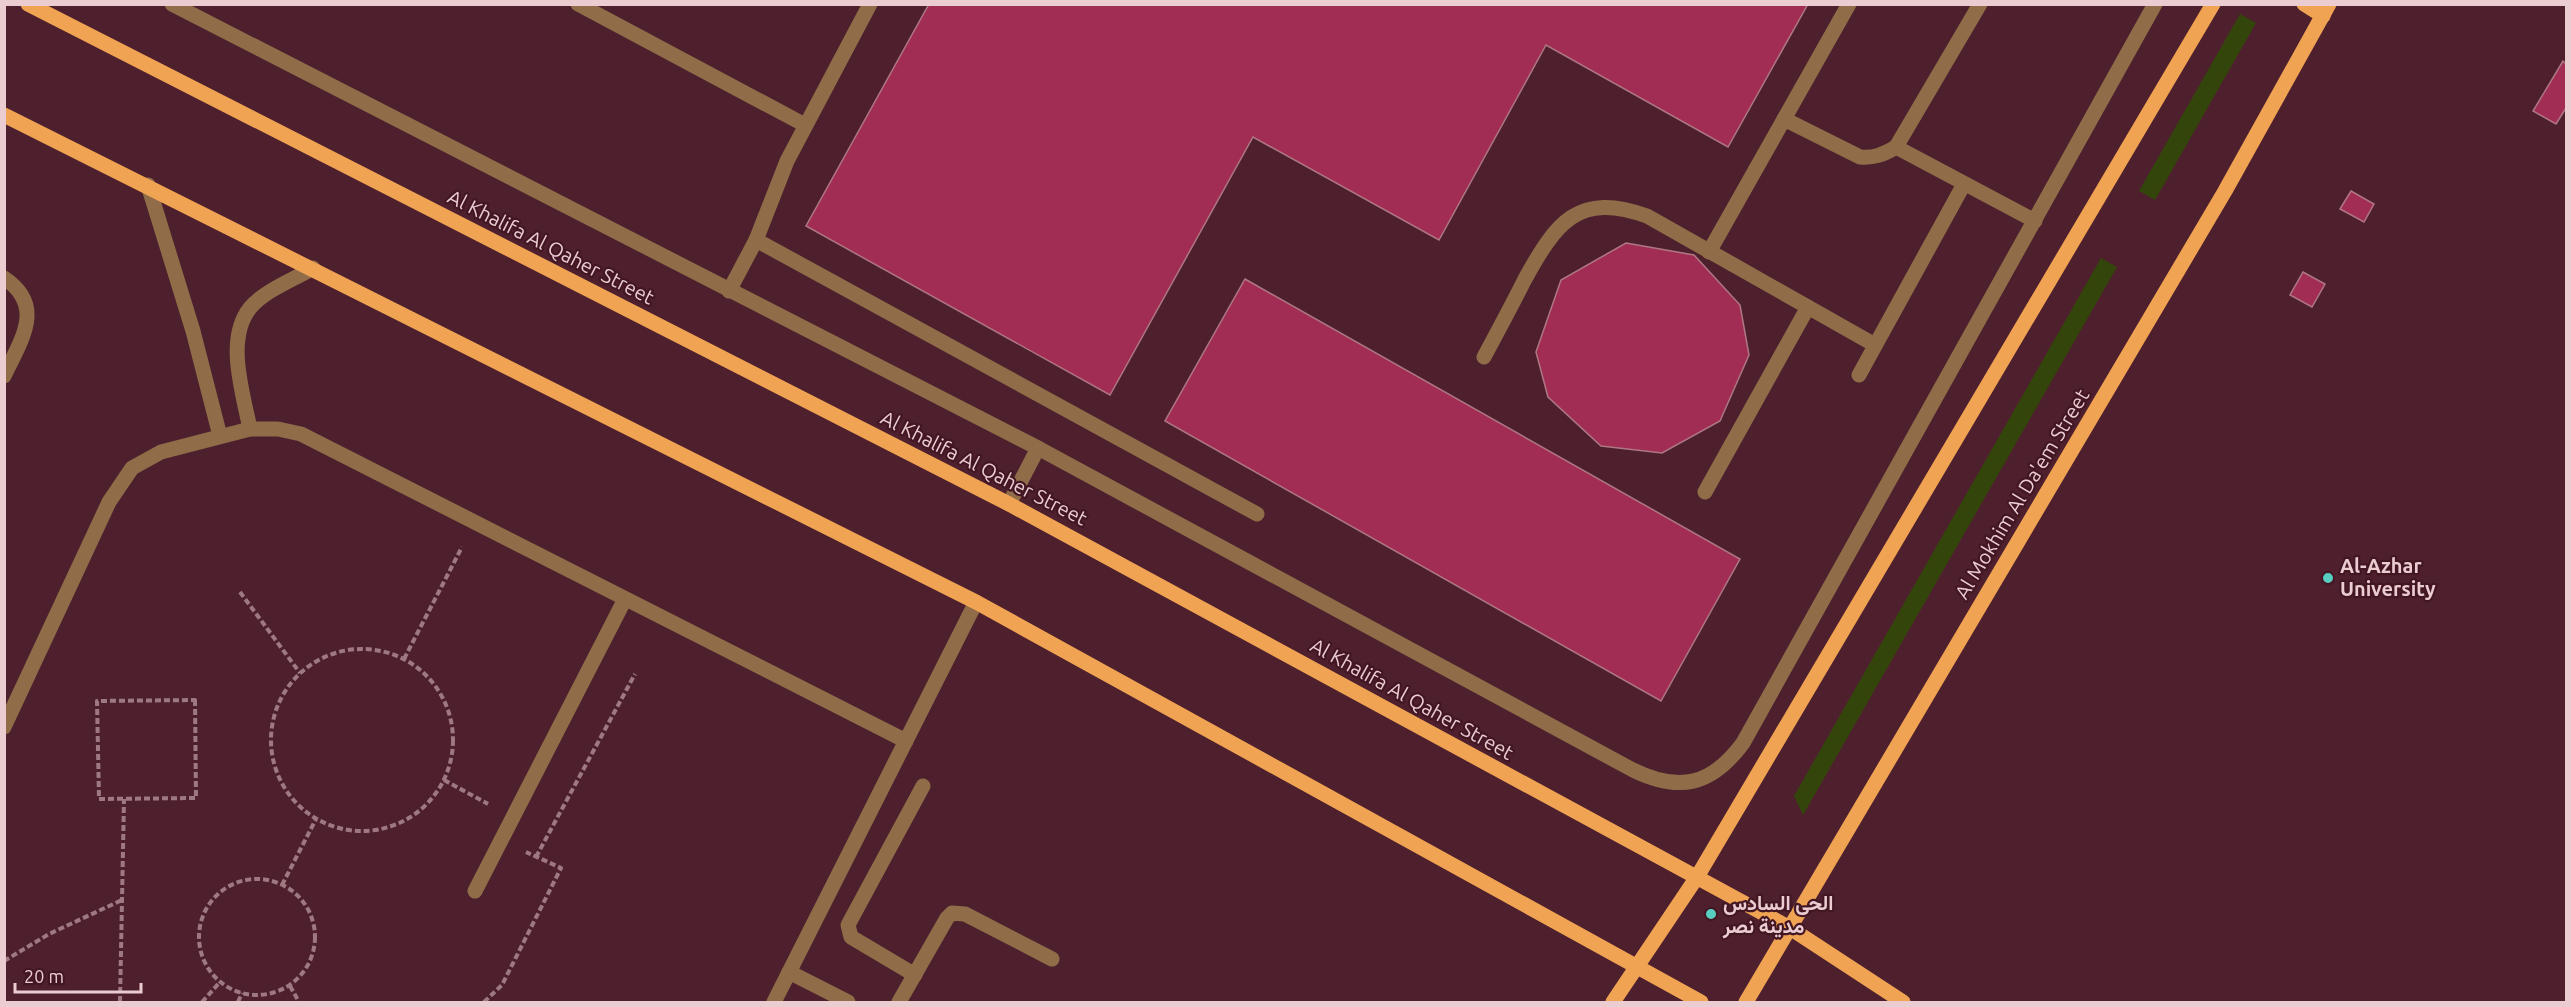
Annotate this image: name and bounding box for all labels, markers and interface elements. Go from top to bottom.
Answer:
street label: Al Khalifa Al Qaher Street [444,184,658,309]
street label: Al Mokhim Al Da'em Street [1950,385,2093,603]
street label: Al Khalifa Al Qaher Street [877,405,1091,530]
place label: Al-Azhar University [2340,554,2436,600]
marker: Al-Azhar University [2321,571,2335,585]
street label: Al Khalifa Al Qaher Street [1307,633,1518,764]
place label: الحى السادس مدينة نصر [1722,891,1833,939]
marker: الحى السادس مدينة نصر [1704,907,1718,921]
scale bar [15,956,141,994]
text: 20 m [24,966,64,986]

